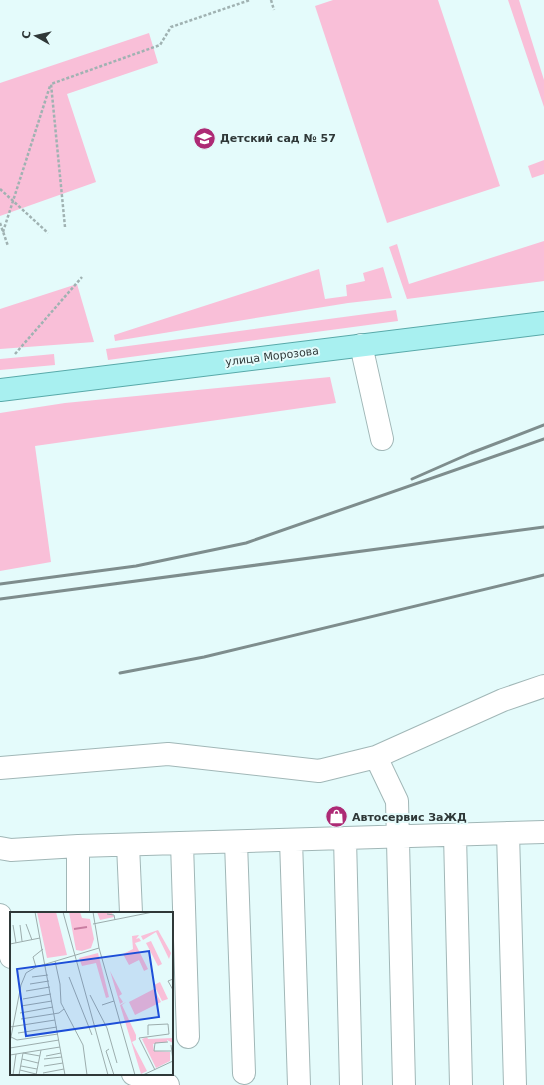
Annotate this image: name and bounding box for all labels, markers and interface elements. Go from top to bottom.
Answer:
north arrow [16,16,56,56]
text: С [20,30,34,40]
school or university icon: Детский сад № 57 [191,125,217,151]
place label: Детский сад № 57 [220,132,336,145]
street label: улица Морозова [225,344,320,369]
shop icon: Автосервис ЗаЖД [323,804,349,830]
place label: Автосервис ЗаЖД [352,811,467,824]
inset map [10,912,173,1075]

